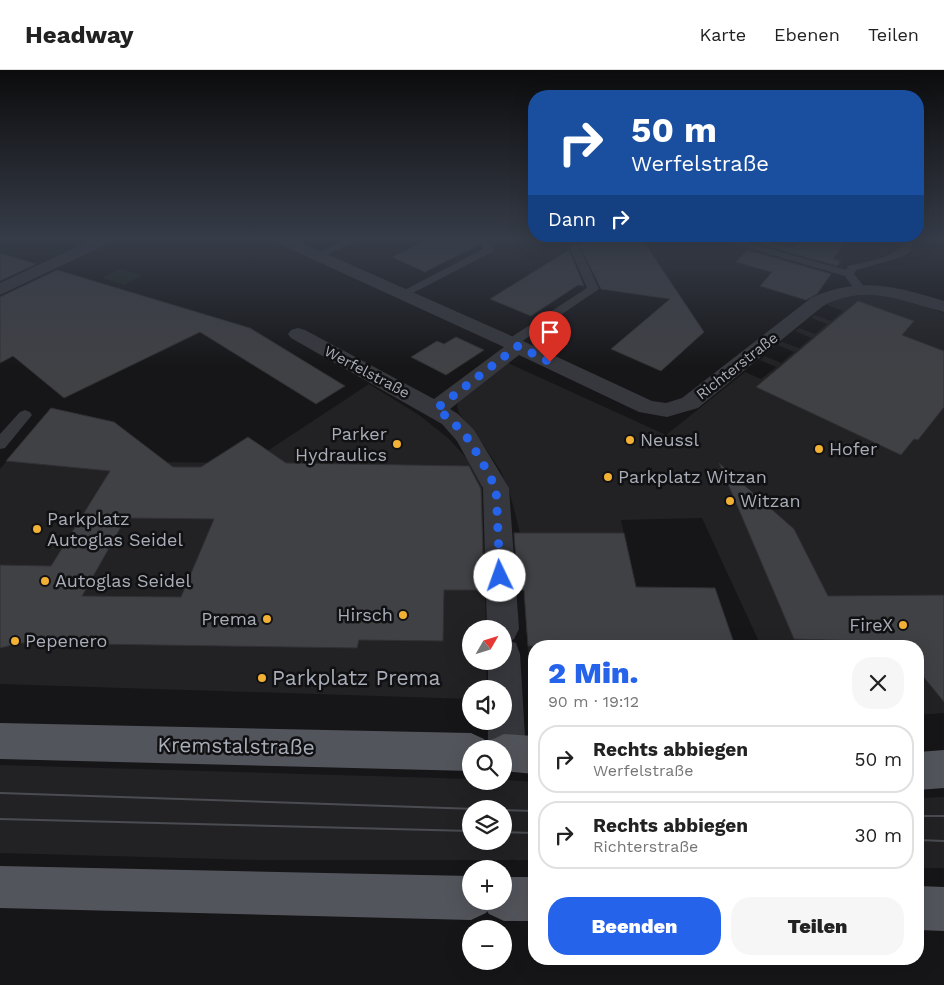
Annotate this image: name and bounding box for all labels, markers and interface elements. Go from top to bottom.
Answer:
text: Headway [25,21,134,49]
text: Karte [700,24,746,45]
text: Ebenen [774,24,840,45]
text: Teilen [868,24,919,45]
text: 50 m [631,109,717,151]
icon: right [548,110,613,175]
text: Werfelstraße [631,151,769,176]
icon: right [606,205,634,233]
text: Dann [548,208,596,231]
pin [529,311,571,362]
icon: arrive [536,318,564,346]
street label: Richterstraße [693,329,781,403]
street label: Werfelstraße [321,342,413,402]
place label: Parker Hydraulics [295,423,387,465]
place label: Neussl [640,429,700,450]
marker: Neussl [624,434,636,446]
marker: Parker Hydraulics [391,438,403,450]
place label: Hofer [829,438,877,459]
marker: Hofer [813,443,825,455]
place label: Parkplatz Witzan [618,466,767,487]
marker: Parkplatz Witzan [602,471,614,483]
place label: Witzan [740,490,801,511]
marker: Witzan [724,495,736,507]
place label: Parkplatz Autoglas Seidel [47,508,183,550]
marker: Parkplatz Autoglas Seidel [31,523,43,535]
position arrow [473,549,525,601]
place label: Autoglas Seidel [55,570,191,591]
marker: Autoglas Seidel [39,575,51,587]
place label: Hirsch [337,604,393,625]
place label: Prema [201,608,257,629]
marker: Hirsch [397,609,409,621]
marker: Prema [261,613,273,625]
place label: FireX [849,614,893,635]
marker: FireX [897,619,909,631]
north arrow [462,620,512,670]
map controls [462,620,512,970]
place label: Pepenero [25,630,107,651]
marker: Pepenero [9,635,21,647]
text: 2 Min. [548,655,639,690]
button: close [852,657,904,709]
place label: Parkplatz Prema [272,665,441,690]
marker: Parkplatz Prema [256,672,268,684]
button: sound [462,680,512,730]
text: 90 m · 19:12 [548,692,639,711]
street label: Kremstalstraße [157,732,315,759]
text: Rechts abbiegen [593,738,748,761]
button: search [462,740,512,790]
icon: right [550,745,578,773]
text: 50 m [855,748,902,771]
text: Werfelstraße [593,761,693,780]
button: layers [462,800,512,850]
text: Rechts abbiegen [593,814,748,837]
icon: right [550,821,578,849]
text: 30 m [855,824,902,847]
text: Richterstraße [593,837,698,856]
button: + [462,860,512,910]
button: Beenden [548,897,721,955]
button: Teilen [731,897,904,955]
button: − [462,920,512,970]

